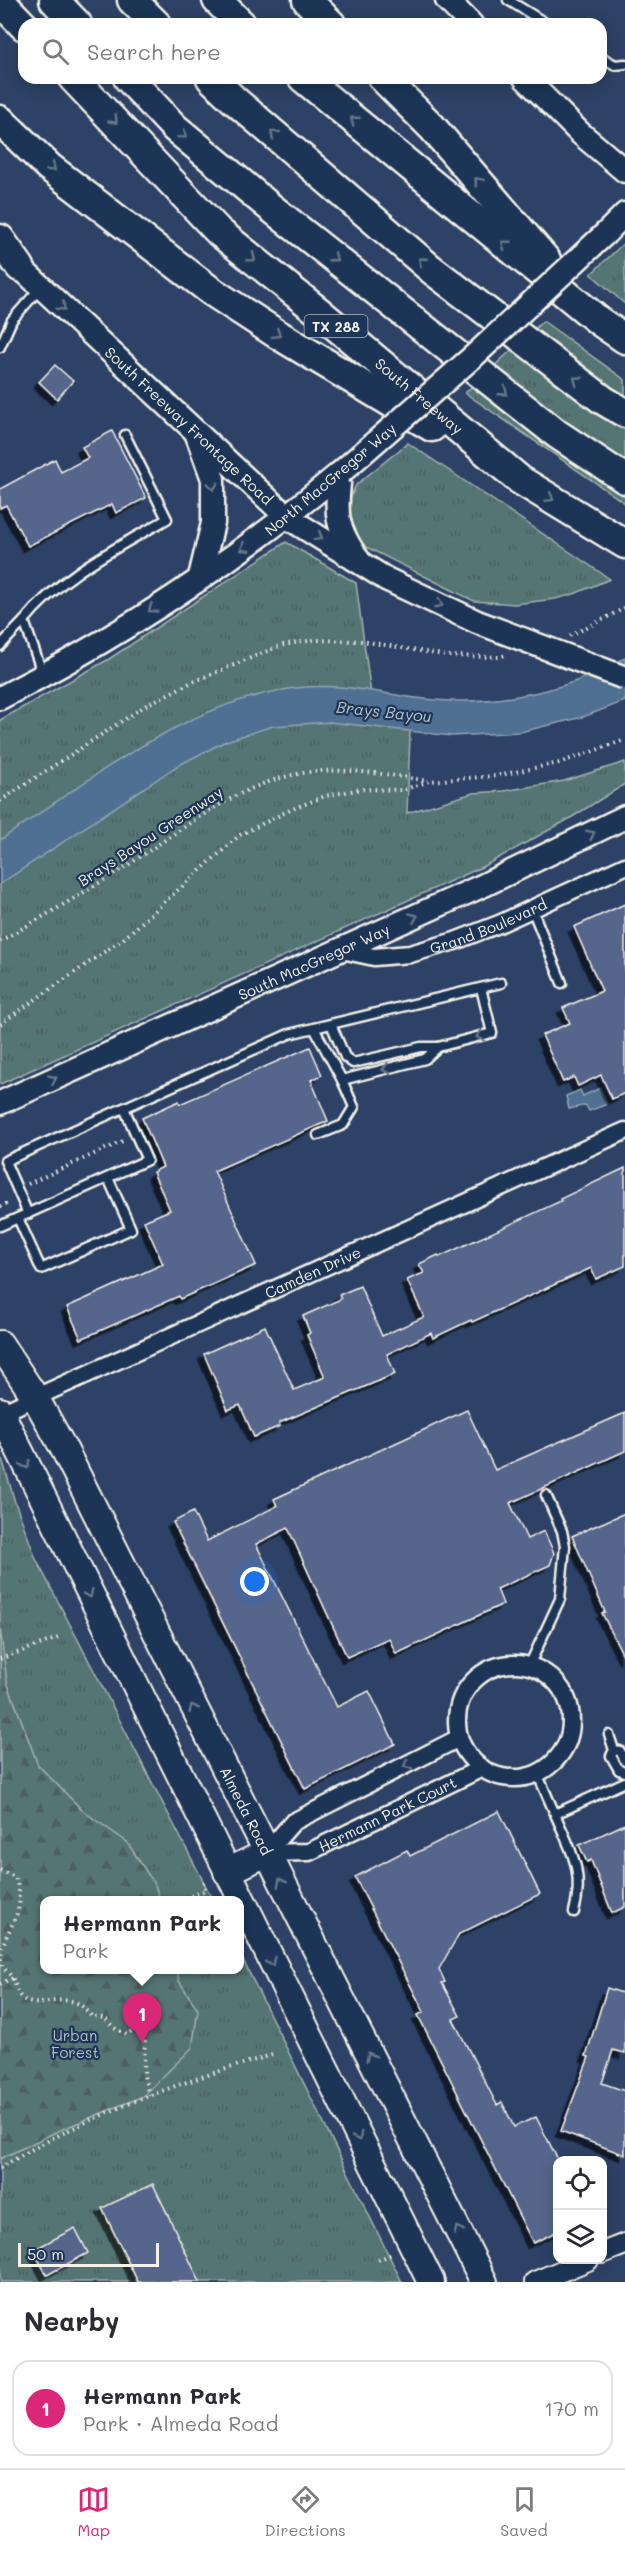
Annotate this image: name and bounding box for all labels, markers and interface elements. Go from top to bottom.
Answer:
search box [18,18,607,84]
icon: search [39,35,72,68]
text: Search here [87,37,221,66]
one-way arrow [106,113,117,124]
one-way arrow [350,116,361,127]
one-way arrow [176,127,187,138]
one-way arrow [270,131,281,142]
one-way arrow [45,161,56,172]
one-way arrow [474,177,485,188]
one-way arrow [501,240,512,251]
one-way arrow [245,250,256,261]
one-way arrow [328,250,339,261]
one-way arrow [418,258,429,269]
one-way arrow [56,300,66,311]
road number: TX 288 [304,315,368,337]
one-way arrow [270,326,281,337]
street label: South Freeway Frontage Road [101,342,277,509]
street label: South Freeway [371,353,468,439]
one-way arrow [572,376,583,387]
one-way arrow [497,384,508,395]
street label: North MacGregor Way [260,418,400,540]
one-way arrow [206,481,219,490]
one-way arrow [544,491,554,503]
one-way arrow [312,530,323,541]
one-way arrow [240,541,251,552]
one-way arrow [433,596,444,608]
one-way arrow [147,602,158,613]
water label: Brays Bayou [335,696,433,726]
street label: Brays Bayou Greenway [74,782,226,890]
one-way arrow [584,829,595,841]
street label: Grand Boulevard [427,893,550,958]
one-way arrow [408,912,419,924]
street label: South MacGregor Way [235,919,393,1005]
one-way arrow [475,1029,485,1042]
one-way arrow [381,1061,391,1074]
one-way arrow [47,1074,58,1086]
street label: Camden Drive [261,1242,364,1303]
one-way arrow [19,1459,31,1470]
your location [240,1567,269,1596]
one-way arrow [82,1588,94,1599]
one-way arrow [189,1703,201,1714]
one-way arrow [402,1757,413,1769]
street label: Almeda Road [216,1763,277,1858]
street label: Hermann Park Court [315,1772,460,1856]
one-way arrow [277,1878,289,1889]
popup [40,1896,244,1974]
text: Hermann Park [63,1908,221,1937]
text: Park [63,1937,108,1963]
one-way arrow [264,1955,276,1966]
pin: 1 [122,1994,162,2043]
park label: Urban Forest [51,2025,99,2062]
one-way arrow [365,2051,377,2062]
one-way arrow [351,2130,362,2141]
map controls [553,2156,607,2264]
button: locate [553,2156,607,2210]
button: layers [553,2210,607,2264]
one-way arrow [454,2225,465,2236]
scale bar [18,2240,159,2268]
text: 50 m [27,2243,64,2264]
text: Nearby [24,2304,119,2338]
text: Hermann Park [83,2381,241,2410]
text: 1 [41,2395,50,2421]
text: 170 m [544,2395,599,2421]
text: Park · Almeda Road [83,2410,278,2436]
tab: Map [77,2483,110,2540]
tab: Directions [265,2483,346,2540]
tab: Saved [500,2483,548,2540]

